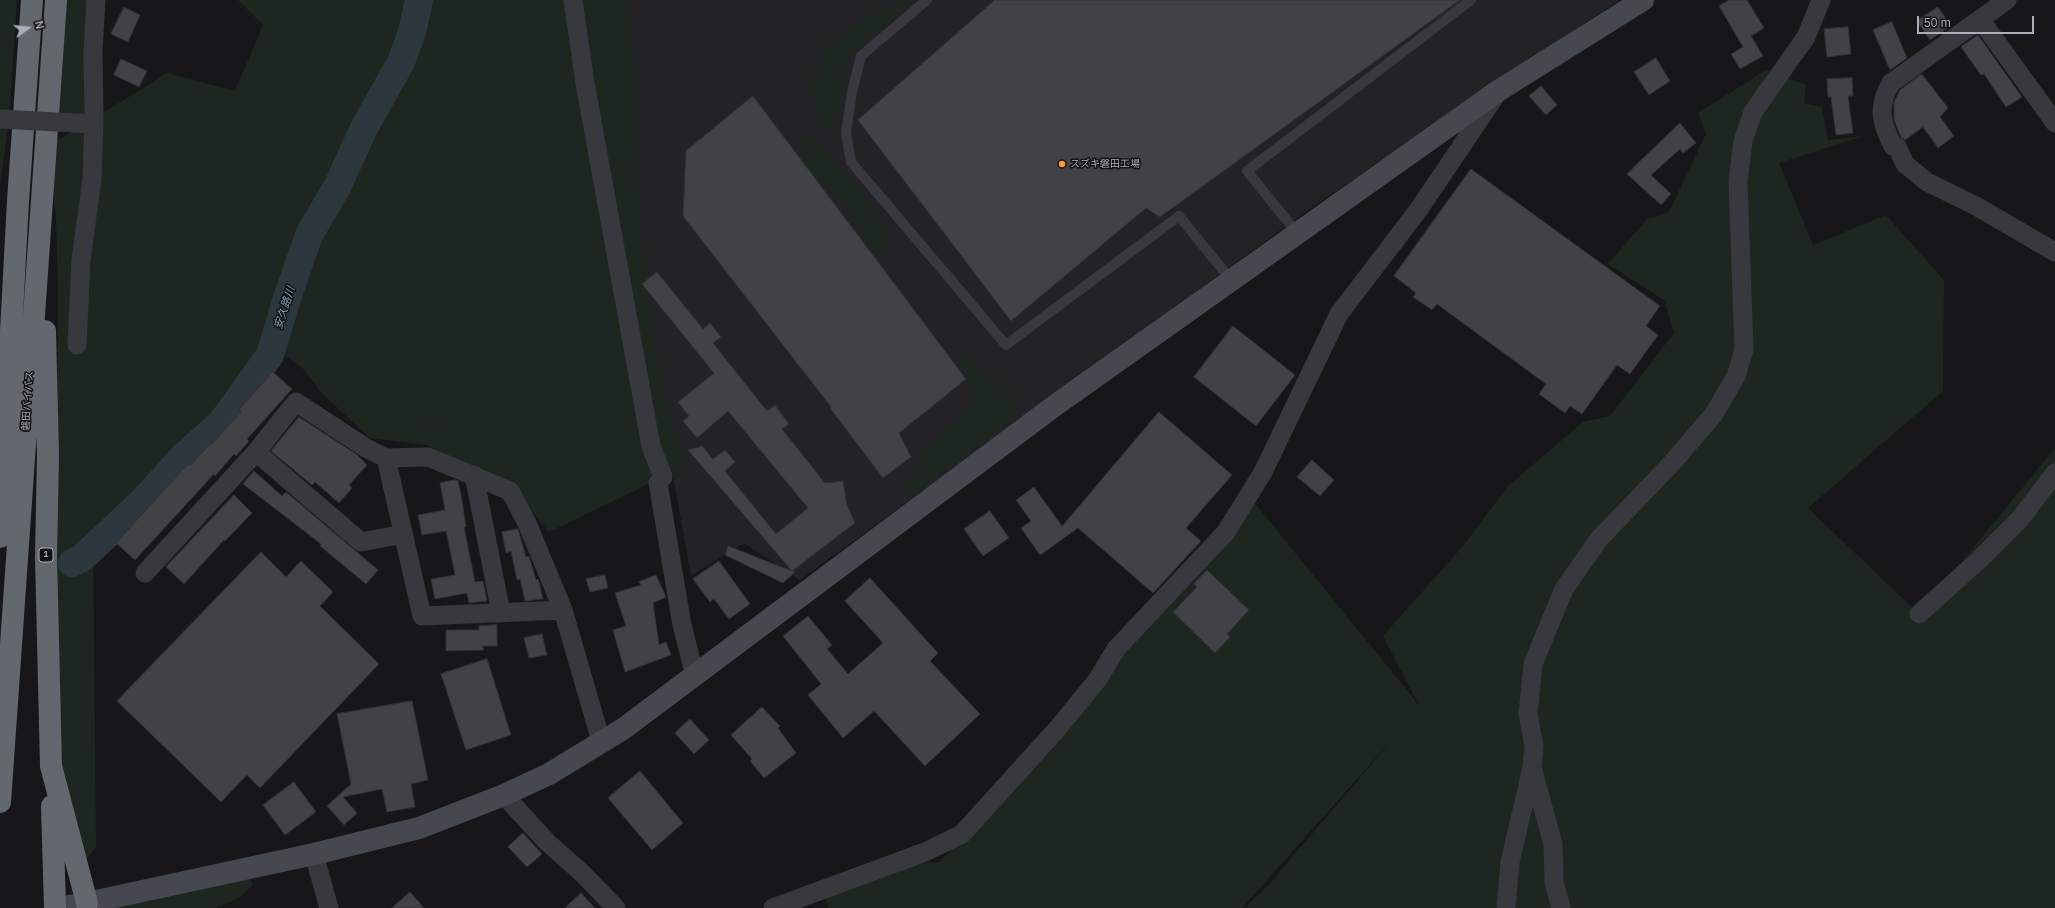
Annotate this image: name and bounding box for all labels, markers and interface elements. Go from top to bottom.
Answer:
north arrow [8,8,48,48]
scale bar [1919,8,2036,34]
text: 50 m [1924,16,1951,30]
text: N [33,19,46,30]
place label: スズキ磐田工場 [1070,158,1140,170]
marker: スズキ磐田工場 [1057,159,1067,169]
water label: 安久路川 [272,285,298,331]
street label: 磐田バイパス [20,371,36,431]
road number: 1 [39,548,53,562]

